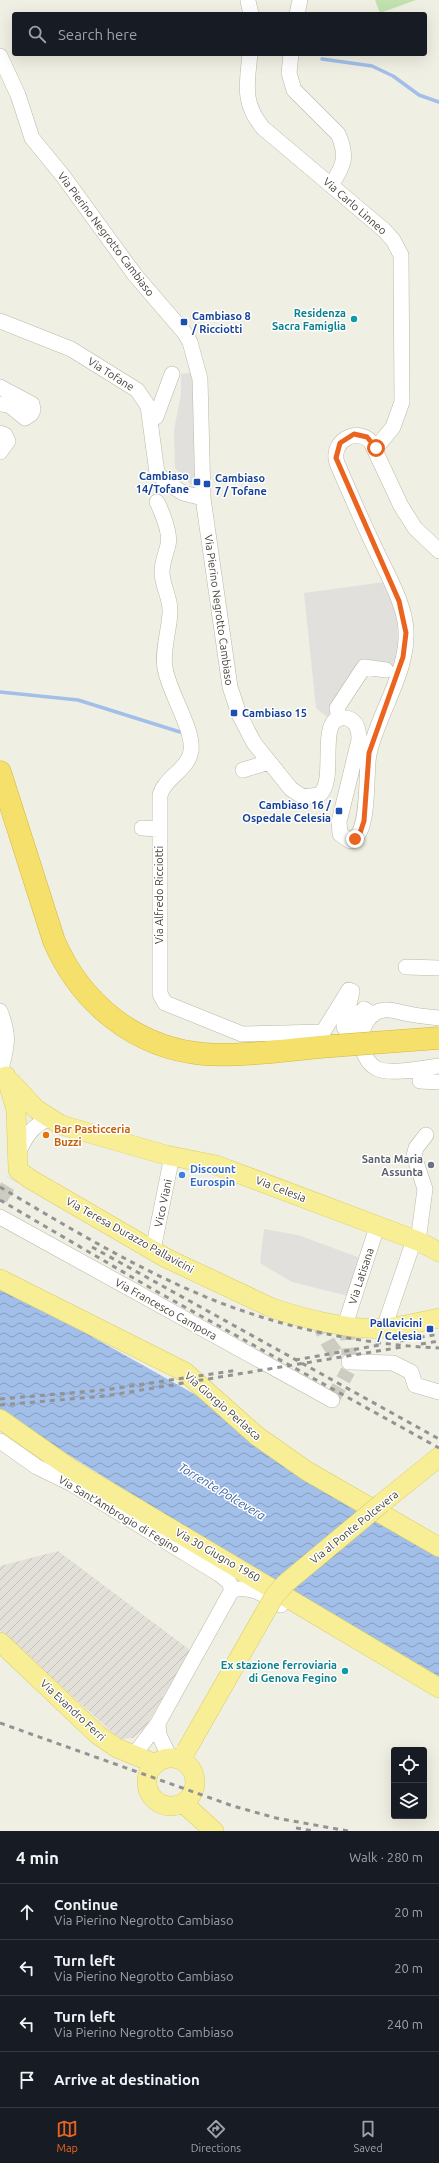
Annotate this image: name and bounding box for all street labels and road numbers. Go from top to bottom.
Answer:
street label: Via Pierino Negrotto Cambiaso [56,170,156,298]
street label: Via Carlo Linneo [321,175,389,237]
street label: Via Tofane [86,355,136,393]
street label: Via Pierino Negrotto Cambiaso [202,534,236,686]
street label: Via Alfredo Ricciotti [153,846,165,944]
street label: Via Celesia [254,1174,308,1204]
street label: Vico Viani [152,1178,174,1228]
street label: Via Teresa Durazzo Pallavicini [64,1195,196,1275]
street label: Via Latisana [346,1246,376,1306]
street label: Via Francesco Campora [113,1276,219,1342]
street label: Via Giorgio Perlasca [182,1370,264,1442]
street label: Via Sant'Ambrogio di Fegino [56,1473,182,1555]
street label: Via al Ponte Polcevera [308,1488,400,1566]
street label: Via 30 Giugno 1960 [174,1526,262,1584]
street label: Via Evandro Ferri [38,1677,108,1743]

